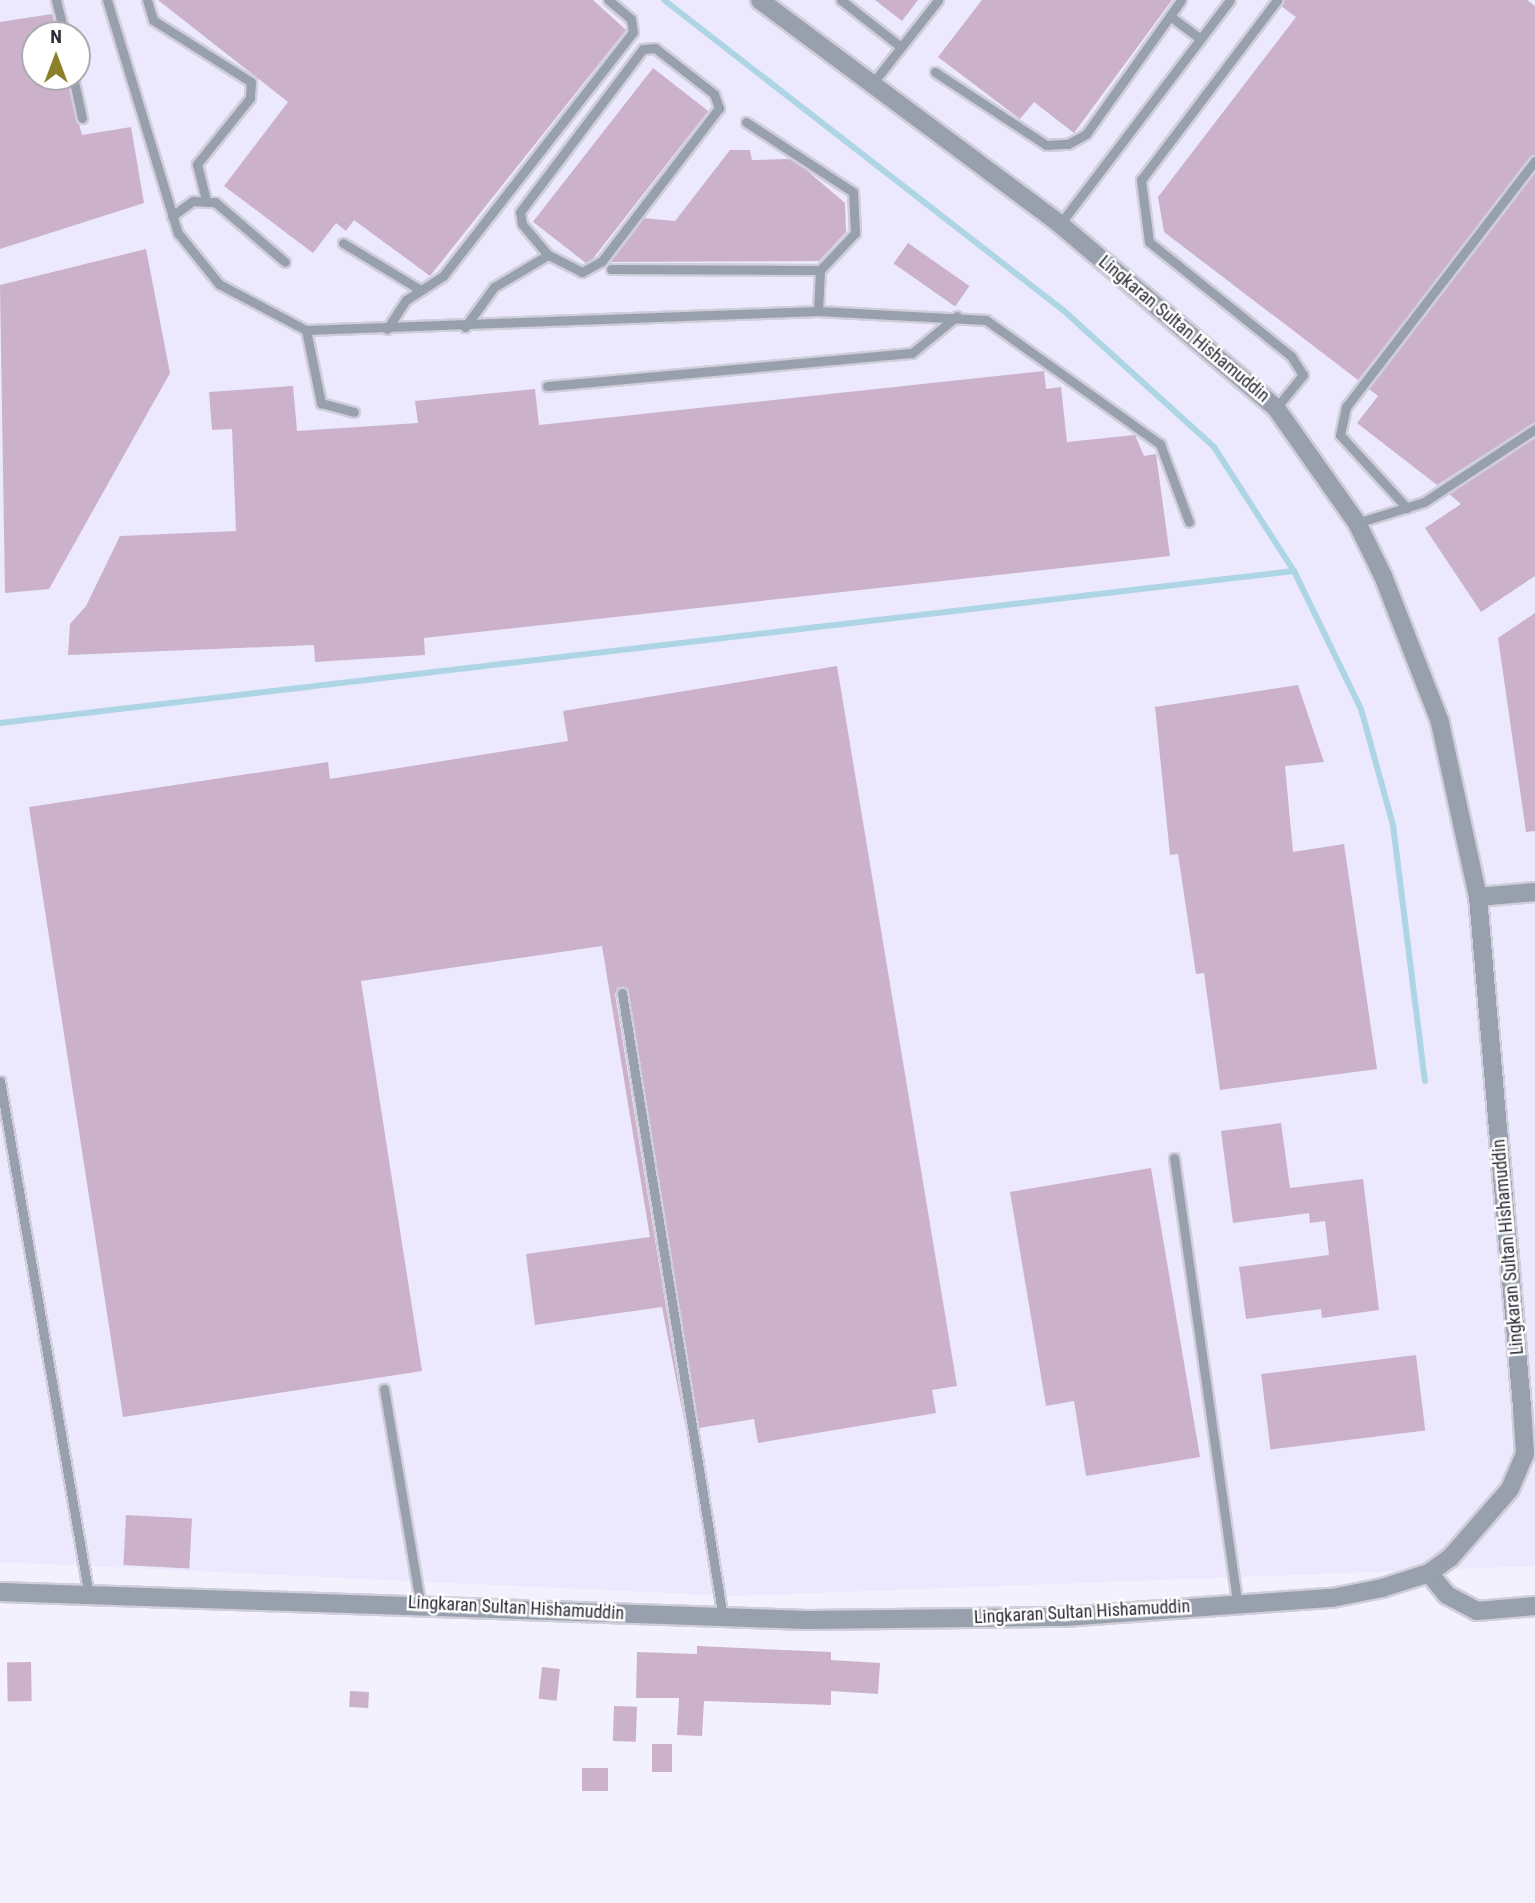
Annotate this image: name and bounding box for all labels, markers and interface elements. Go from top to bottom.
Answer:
north arrow [21,21,91,91]
text: N [50,25,62,48]
street label: Lingkaran Sultan Hishamuddin [1094,251,1274,407]
street label: Lingkaran Sultan Hishamuddin [1488,1138,1528,1356]
street label: Lingkaran Sultan Hishamuddin [407,1592,625,1624]
street label: Lingkaran Sultan Hishamuddin [973,1596,1191,1628]

